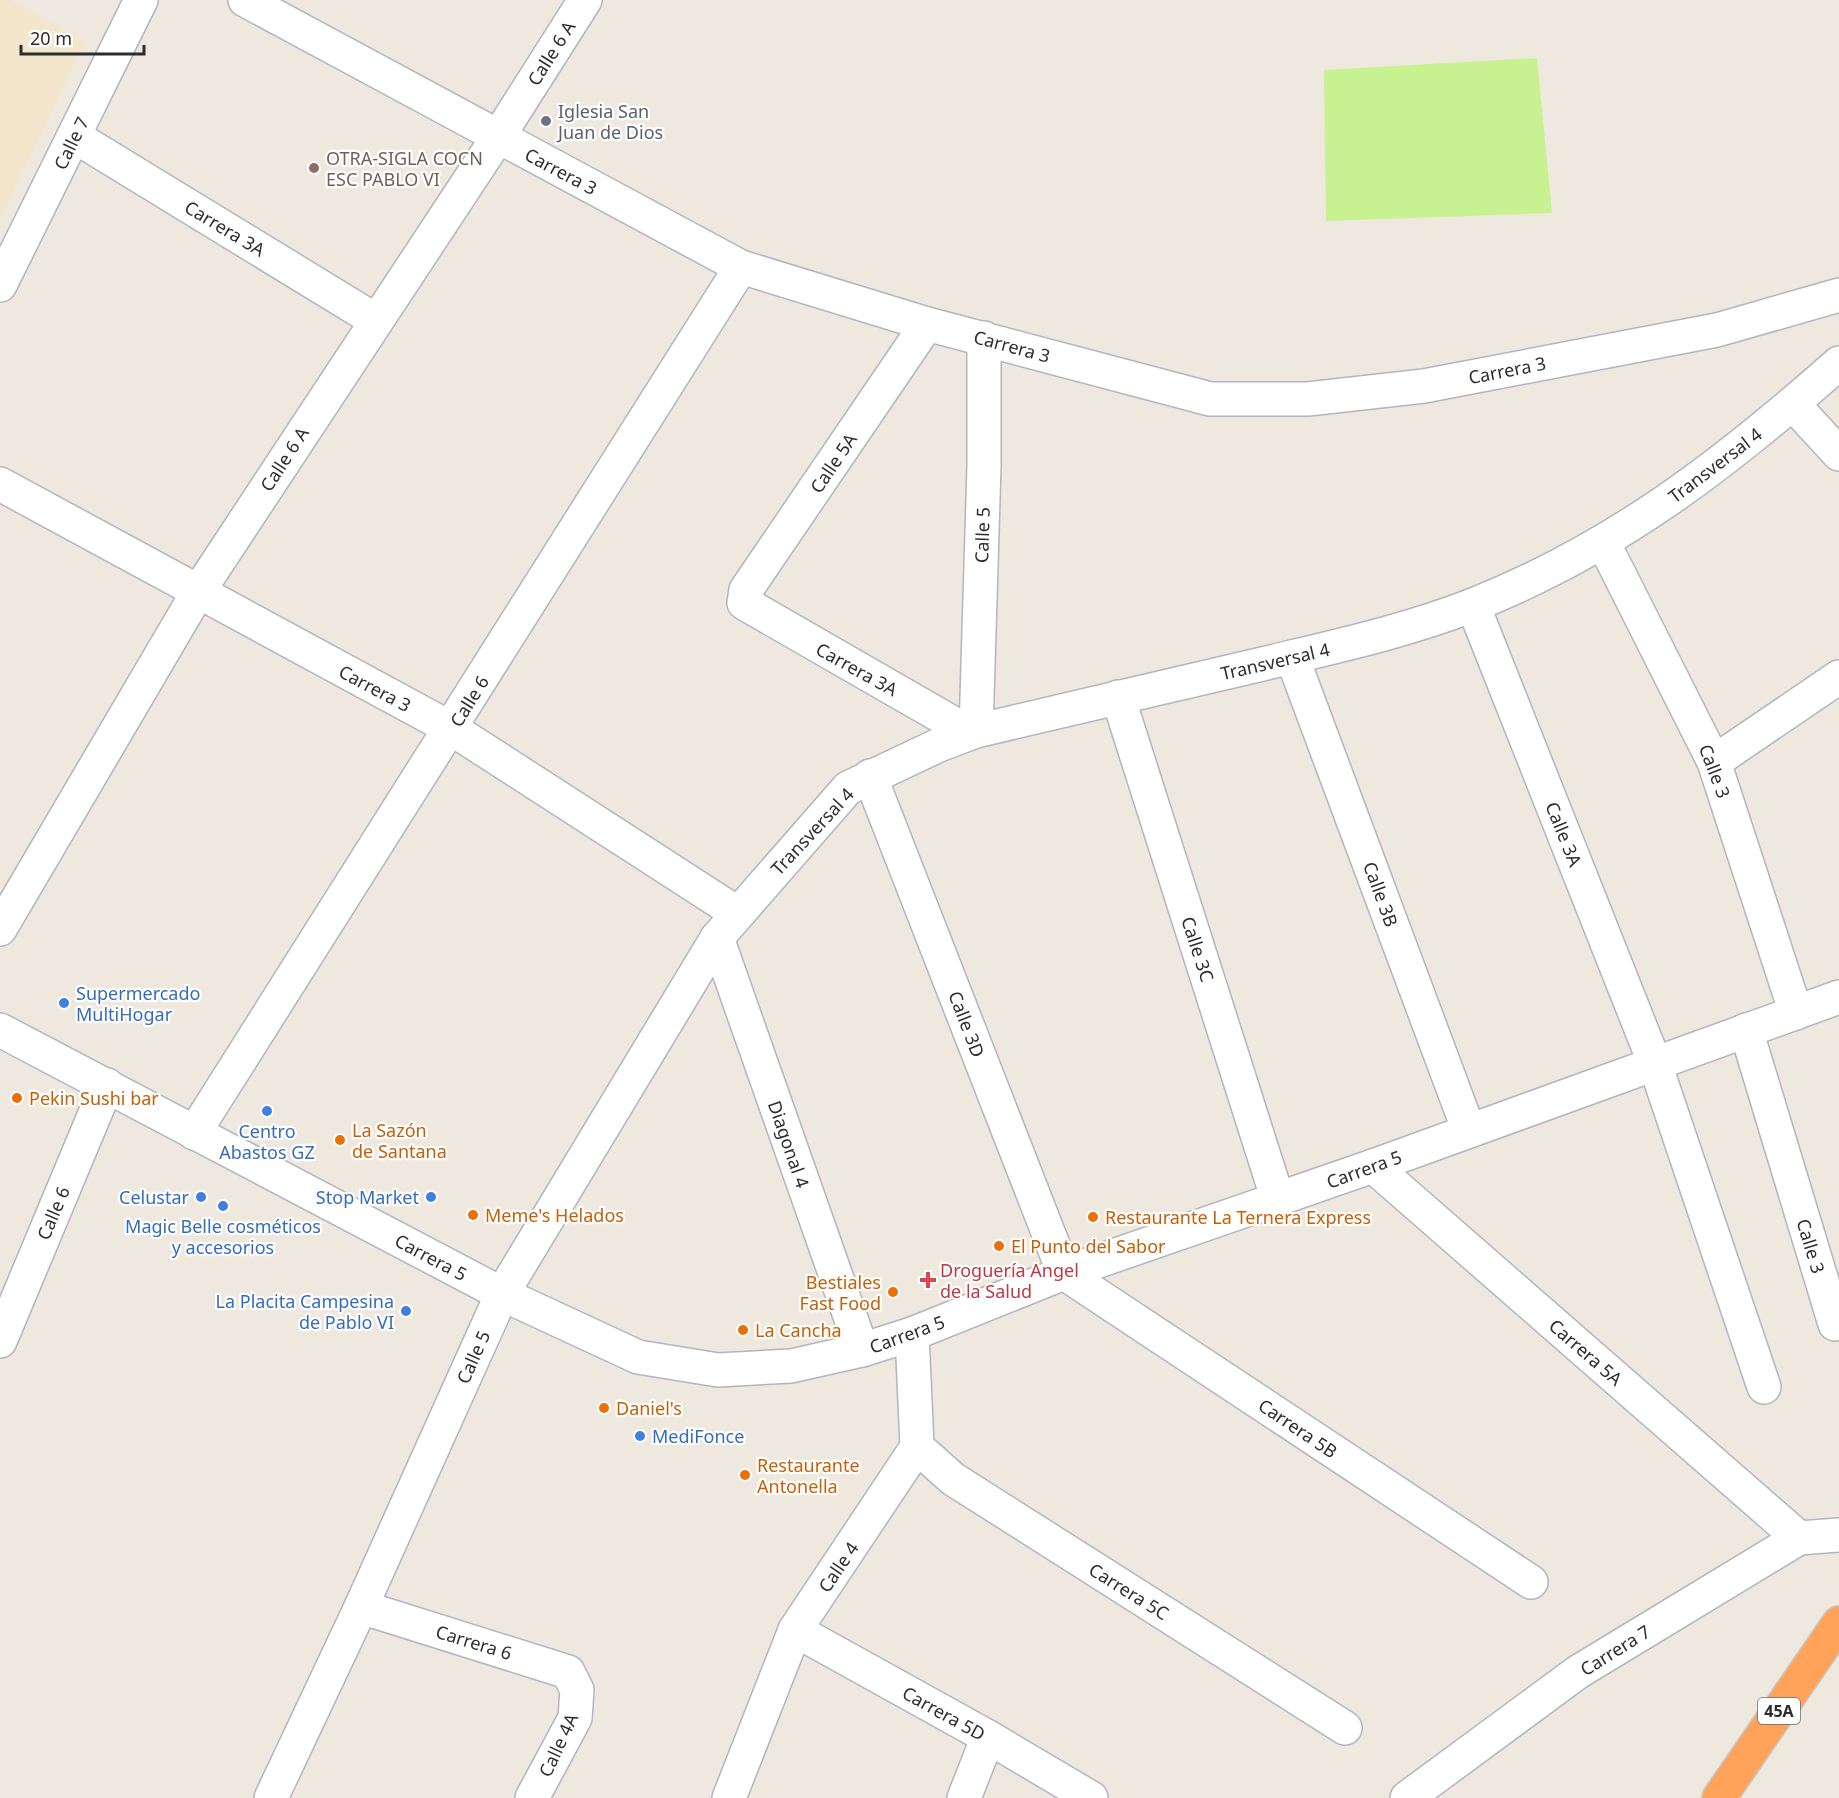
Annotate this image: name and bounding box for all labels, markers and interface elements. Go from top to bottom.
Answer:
street label: Calle 6 A [522,16,581,90]
scale bar [21,18,144,56]
text: 20 m [30,26,72,50]
place label: Iglesia San Juan de Dios [556,99,663,144]
street label: Calle 7 [48,113,94,173]
marker: Iglesia San Juan de Dios [539,114,553,128]
street label: Carrera 3 [521,142,601,200]
place label: OTRA-SIGLA COCN ESC PABLO VI [326,146,483,191]
marker: OTRA-SIGLA COCN ESC PABLO VI [307,161,321,175]
street label: Carrera 3A [180,195,270,262]
street label: Carrera 3 [971,324,1053,368]
street label: Carrera 3 [1466,351,1548,389]
street label: Calle 6 A [254,422,314,496]
street label: Transversal 4 [1663,422,1767,508]
street label: Calle 5A [804,428,862,498]
street label: Calle 5 [969,507,995,563]
street label: Carrera 3A [812,637,903,701]
street label: Transversal 4 [1218,637,1332,685]
street label: Carrera 3 [335,659,415,717]
street label: Calle 6 [444,671,494,731]
street label: Calle 3 [1694,741,1736,801]
street label: Transversal 4 [765,782,859,880]
street label: Calle 3A [1540,798,1588,870]
street label: Calle 3B [1358,858,1404,930]
street label: Calle 3C [1176,913,1220,985]
place label: Supermercado MultiHogar [76,981,200,1026]
street label: Calle 3D [943,987,991,1061]
marker: Supermercado MultiHogar [57,996,71,1010]
place label: Pekin Sushi bar [29,1086,159,1110]
marker: Pekin Sushi bar [10,1091,24,1105]
street label: Diagonal 4 [763,1097,815,1191]
marker: Centro Abastos GZ [260,1104,274,1118]
place label: La Sazón de Santana [352,1118,447,1163]
place label: Centro Abastos GZ [219,1119,315,1164]
marker: La Sazón de Santana [333,1133,347,1147]
street label: Carrera 5 [1323,1144,1405,1194]
street label: Calle 6 [31,1183,75,1243]
place label: Celustar [119,1185,190,1209]
place label: Stop Market [316,1185,420,1209]
marker: Celustar [194,1190,208,1204]
marker: Stop Market [424,1190,438,1204]
marker: Magic Belle cosméticos y accesorios [216,1199,230,1213]
place label: Meme's Helados [485,1203,624,1227]
place label: Restaurante La Ternera Express [1105,1205,1371,1229]
marker: Meme's Helados [466,1208,480,1222]
marker: Restaurante La Ternera Express [1086,1210,1100,1224]
place label: Magic Belle cosméticos y accesorios [125,1214,321,1259]
street label: Calle 3 [1791,1216,1831,1276]
street label: Carrera 5 [391,1228,471,1286]
place label: El Punto del Sabor [1011,1234,1166,1258]
marker: El Punto del Sabor [992,1239,1006,1253]
place label: Droguería Angel de la Salud [940,1258,1079,1303]
place label: Bestiales Fast Food [800,1270,881,1315]
marker: Droguería Angel de la Salud [921,1273,935,1287]
marker: Bestiales Fast Food [886,1285,900,1299]
place label: La Placita Campesina de Pablo VI [216,1289,394,1334]
marker: La Placita Campesina de Pablo VI [399,1304,413,1318]
street label: Carrera 5 [866,1309,948,1359]
street label: Carrera 5A [1544,1313,1628,1391]
place label: La Cancha [755,1318,842,1342]
marker: La Cancha [736,1323,750,1337]
street label: Calle 5 [451,1327,495,1387]
street label: Carrera 5B [1254,1393,1342,1463]
place label: Daniel's [616,1396,682,1420]
marker: Daniel's [597,1401,611,1415]
place label: MediFonce [652,1424,744,1448]
marker: MediFonce [633,1429,647,1443]
place label: Restaurante Antonella [757,1453,860,1498]
marker: Restaurante Antonella [738,1468,752,1482]
street label: Calle 4 [812,1537,864,1597]
street label: Carrera 5C [1085,1557,1173,1625]
street label: Carrera 6 [433,1619,515,1665]
street label: Carrera 7 [1575,1619,1655,1681]
street label: Carrera 5D [898,1680,990,1746]
road number: 45A [1758,1698,1800,1724]
street label: Calle 4A [533,1709,583,1781]

